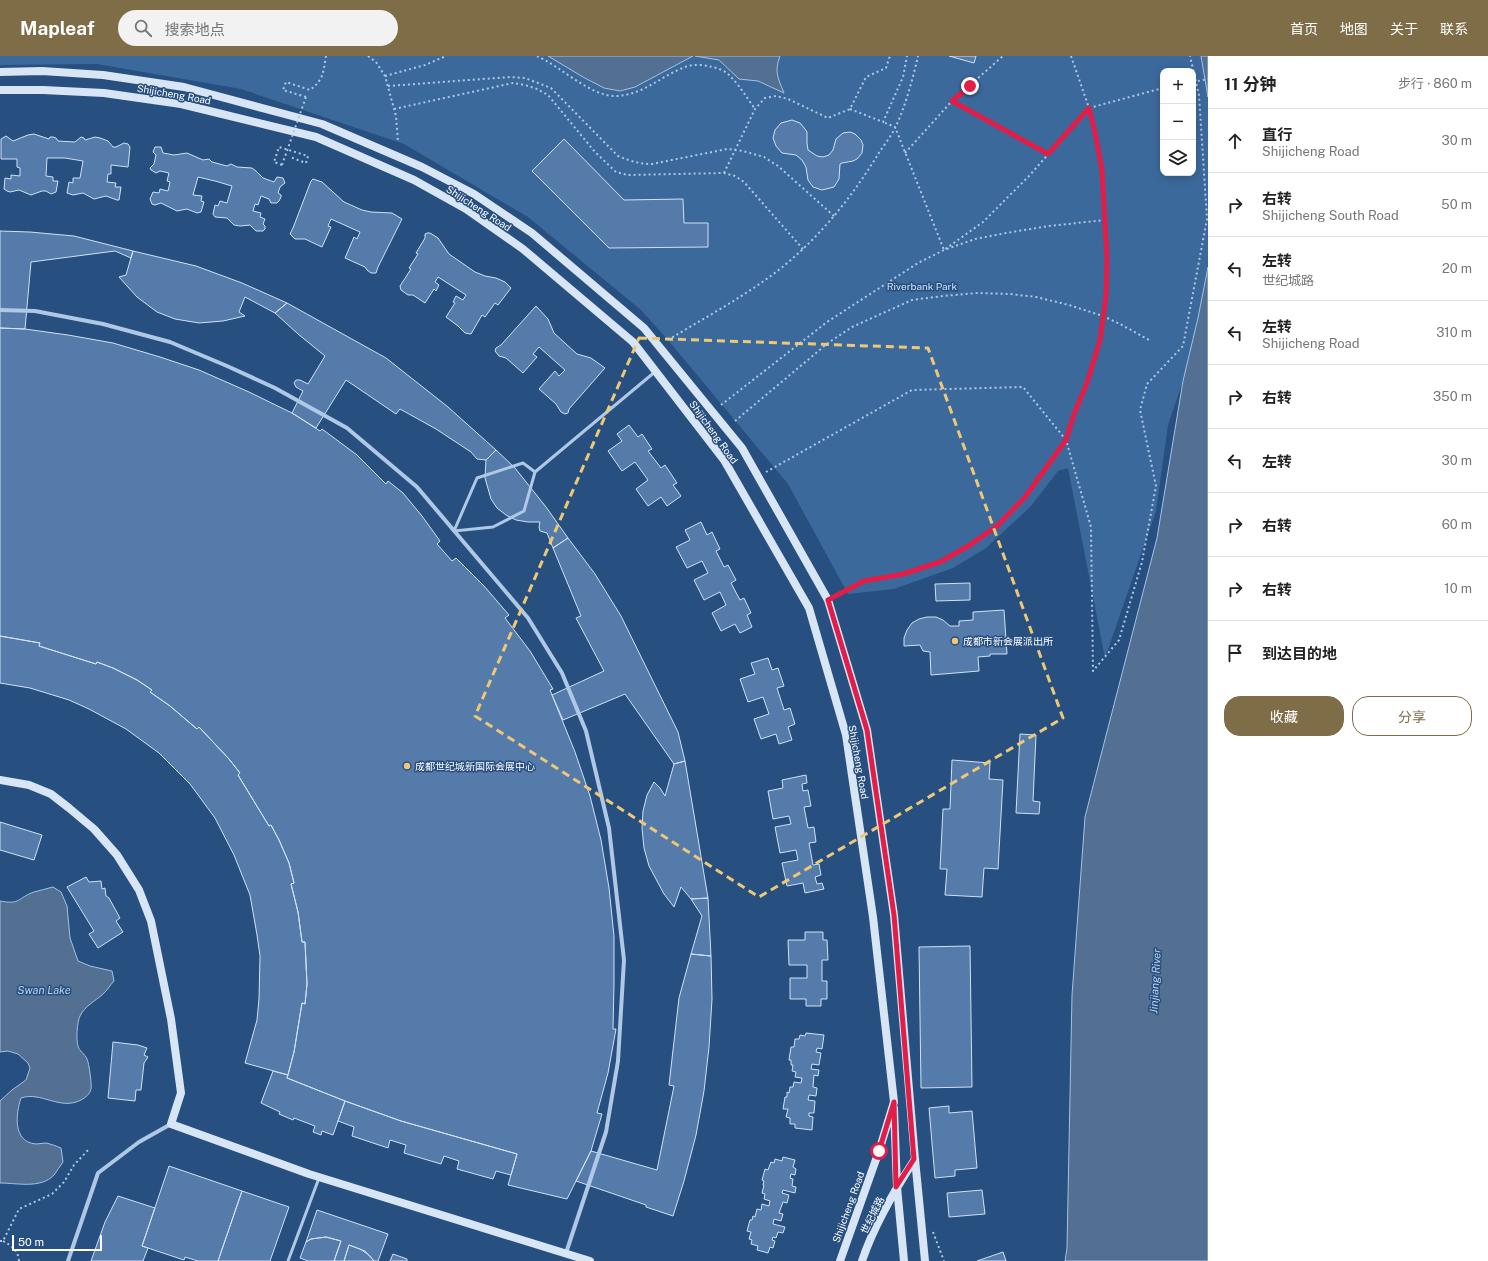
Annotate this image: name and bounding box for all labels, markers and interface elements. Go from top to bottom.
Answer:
search box [118,10,398,46]
text: Mapleaf [20,17,94,39]
icon: search [132,17,154,39]
text: 搜索地点 [164,21,224,38]
text: 首页 [1290,21,1318,37]
text: 地图 [1340,21,1368,37]
text: 关于 [1390,21,1418,37]
text: 联系 [1440,21,1468,37]
map controls [1160,68,1196,176]
button: + [1160,68,1196,104]
text: 11 分钟 [1224,74,1276,94]
text: 步行 · 860 m [1398,76,1472,91]
route end [961,77,979,95]
street label: Shijicheng Road [136,82,212,106]
button: − [1160,104,1196,140]
text: 直行 [1262,126,1292,143]
icon: ahead [1224,130,1246,152]
text: 30 m [1442,133,1472,148]
button: layers [1160,140,1196,176]
text: Shijicheng Road [1262,144,1360,159]
street label: Shijicheng Road [444,183,514,233]
text: 右转 [1262,190,1292,207]
icon: right [1224,194,1246,216]
text: 50 m [1441,197,1472,212]
text: Shijicheng South Road [1262,208,1399,223]
text: 左转 [1262,252,1292,269]
icon: left [1224,258,1246,280]
text: 20 m [1442,261,1472,276]
text: 世纪城路 [1262,273,1314,288]
park label: Riverbank Park [887,280,958,292]
text: 左转 [1262,318,1292,335]
icon: left [1224,322,1246,344]
text: 310 m [1436,325,1472,340]
text: Shijicheng Road [1262,336,1360,351]
icon: right [1224,386,1246,408]
text: 右转 [1262,389,1292,406]
text: 350 m [1433,389,1472,404]
street label: Shijicheng Road [687,398,741,466]
icon: left [1224,450,1246,472]
text: 左转 [1262,453,1292,470]
text: 30 m [1442,453,1472,468]
icon: right [1224,514,1246,536]
text: 右转 [1262,517,1292,534]
text: 60 m [1442,517,1472,532]
icon: right [1224,578,1246,600]
text: 右转 [1262,581,1292,598]
text: 10 m [1444,581,1472,596]
place label: 成都市新会展派出所 [963,635,1053,647]
marker: 成都市新会展派出所 [950,636,960,646]
icon: arrive [1224,642,1246,664]
text: 到达目的地 [1262,645,1337,662]
button: 收藏 [1224,696,1344,736]
button: 分享 [1352,696,1472,736]
street label: Shijicheng Road [847,724,871,800]
place label: 成都世纪城新国际会展中心 [415,760,535,772]
marker: 成都世纪城新国际会展中心 [402,761,412,771]
water label: Jinjiang River [1147,947,1163,1014]
water label: Swan Lake [17,984,71,996]
route start [870,1142,888,1160]
street label: Shijicheng Road [830,1170,866,1244]
street label: 世纪城路 [858,1194,886,1236]
scale bar [12,1233,102,1252]
text: 50 m [18,1236,44,1248]

